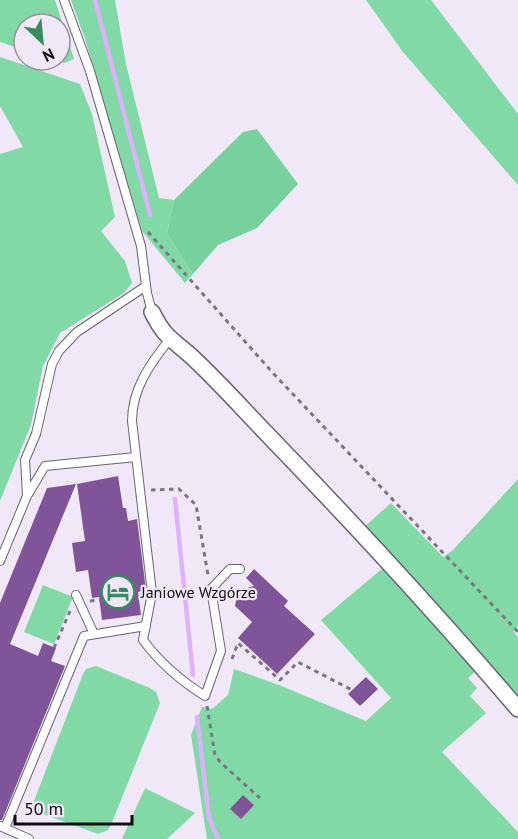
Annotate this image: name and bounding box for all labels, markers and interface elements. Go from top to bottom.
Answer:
north arrow [12,12,72,72]
text: N [39,44,58,67]
hotel icon: Janiowe Wzgórze [100,574,136,610]
place label: Janiowe Wzgórze [140,582,256,602]
scale bar [15,788,132,826]
text: 50 m [24,797,63,820]

